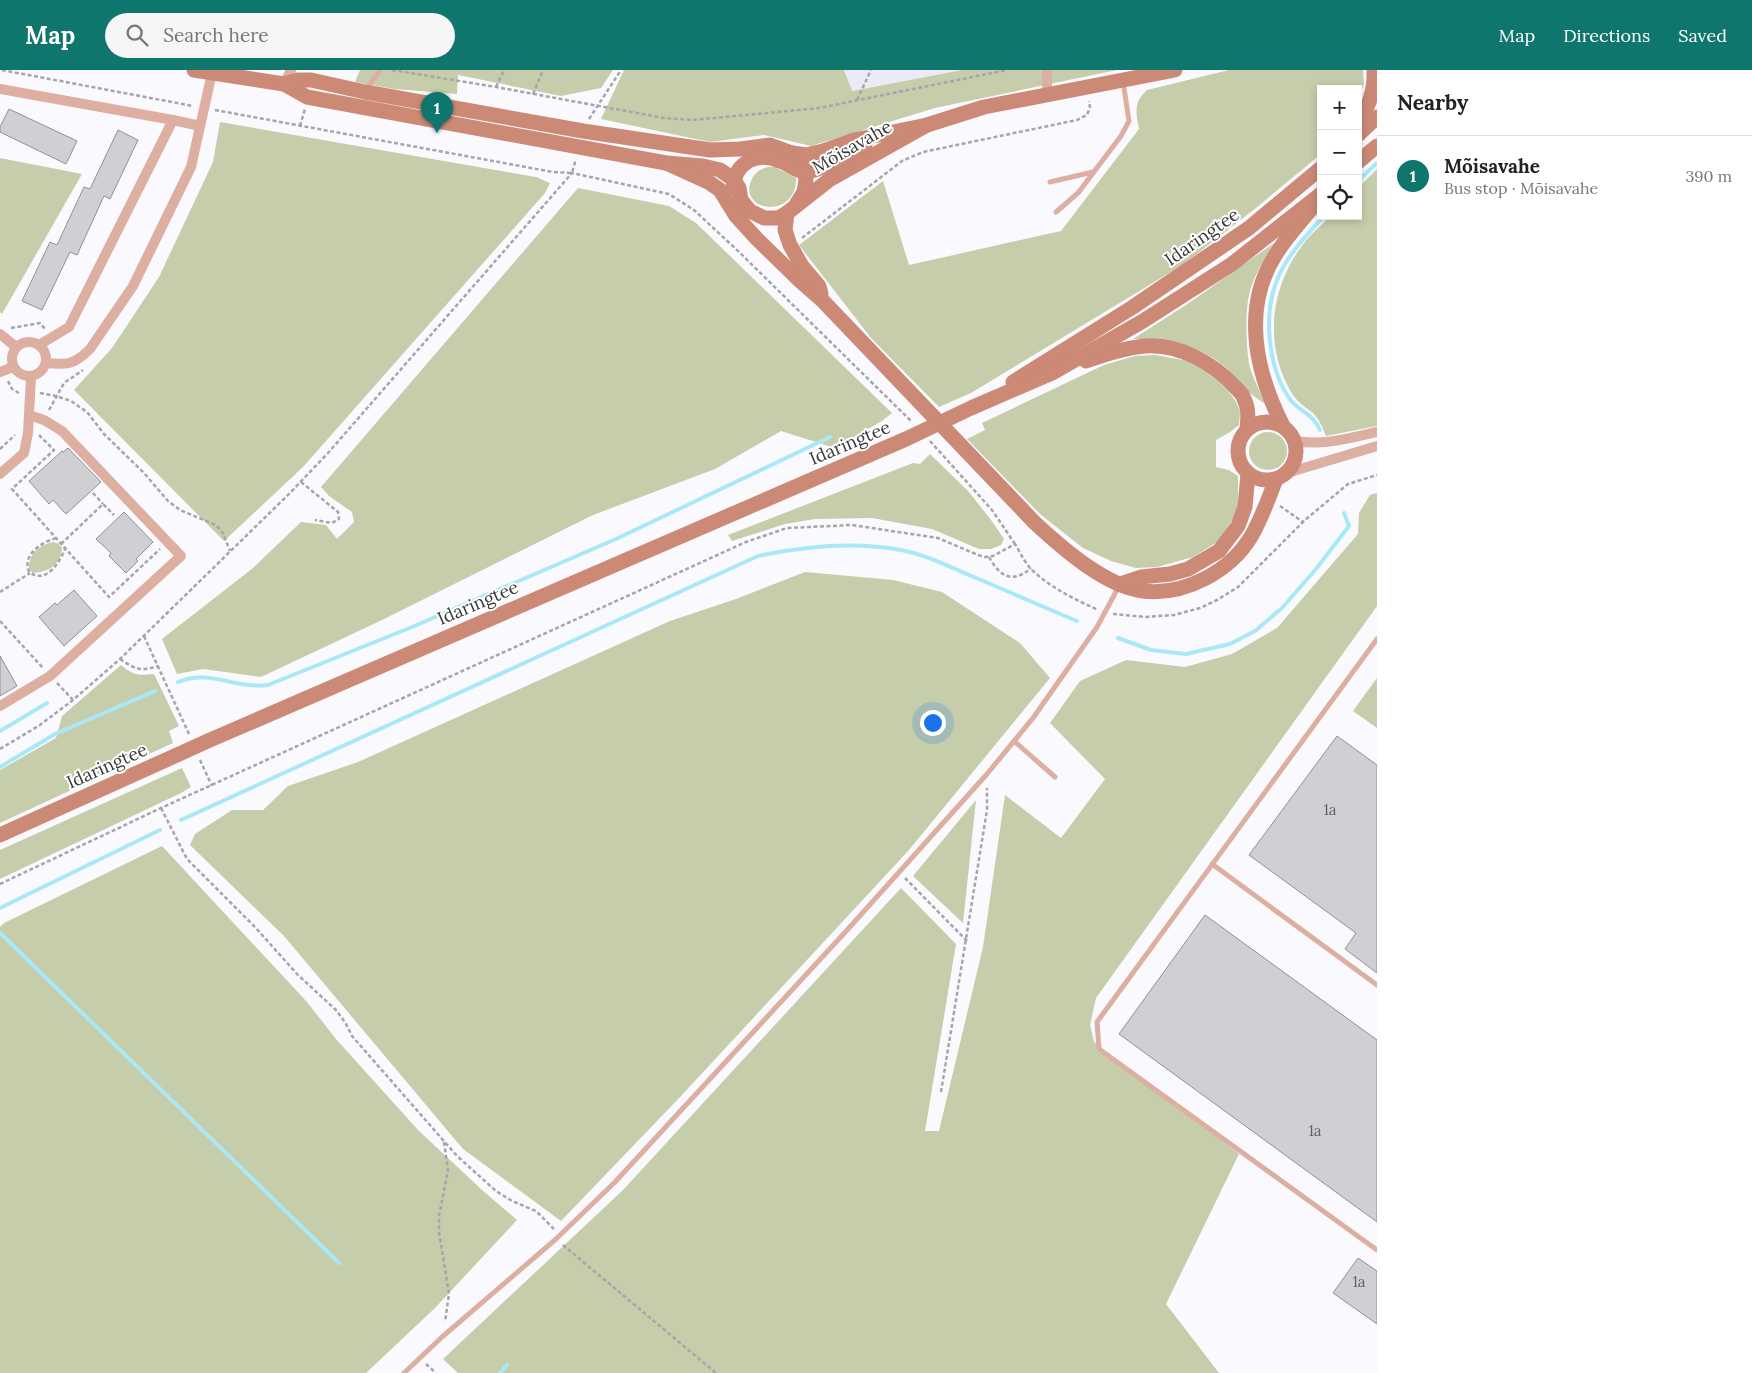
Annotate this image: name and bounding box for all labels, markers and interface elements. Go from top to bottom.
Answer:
search box [105,13,455,58]
text: Map [25,20,75,51]
icon: search [123,21,151,49]
text: Search here [163,23,269,47]
text: Map [1499,24,1535,47]
text: Directions [1563,24,1650,47]
text: Saved [1678,24,1727,47]
map controls [1317,85,1362,220]
button: + [1317,85,1362,130]
text: Nearby [1397,89,1468,116]
pin: 1 [421,92,453,133]
street label: Mõisavahe [808,114,896,179]
button: − [1317,130,1362,175]
text: Mõisavahe [1444,154,1540,178]
text: 1 [1410,166,1416,186]
text: 390 m [1685,166,1732,186]
button: locate [1317,175,1362,220]
text: Bus stop · Mõisavahe [1444,178,1598,198]
street label: Idaringtee [1160,202,1244,271]
street label: Idaringtee [806,415,894,470]
street label: Idaringtee [434,575,522,630]
your location [920,710,946,736]
street label: Idaringtee [63,737,151,794]
house number: 1a [1323,800,1337,819]
house number: 1a [1308,1121,1322,1140]
house number: 1a [1352,1272,1366,1291]

